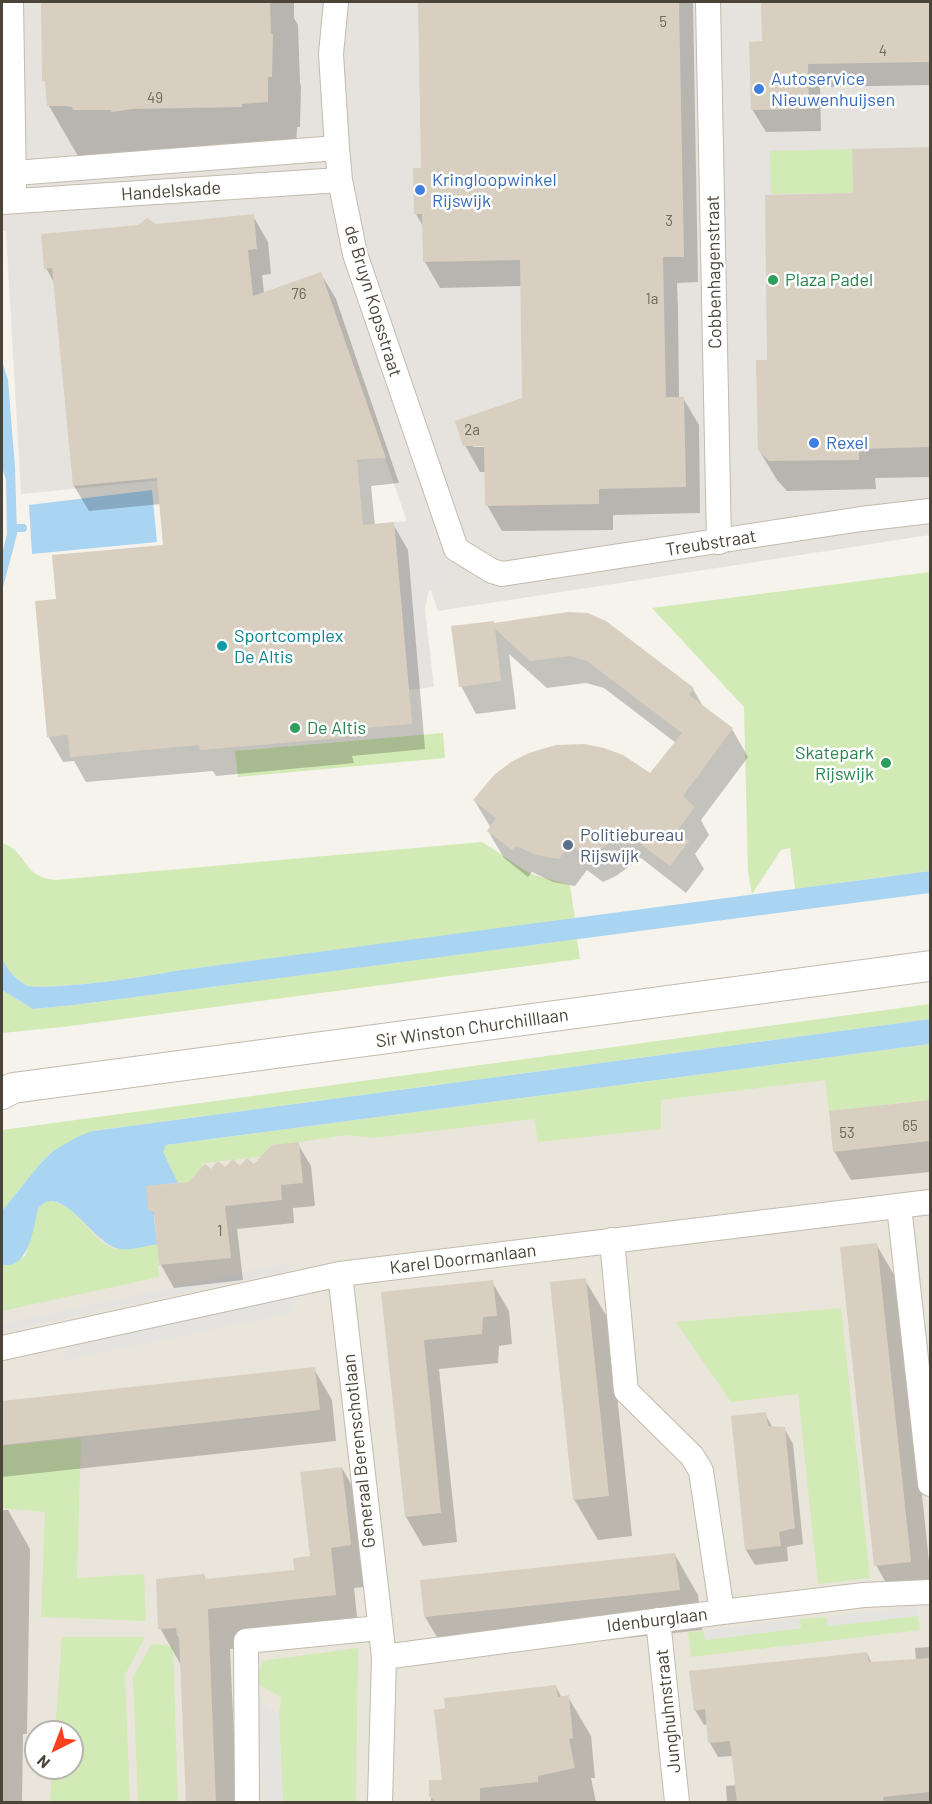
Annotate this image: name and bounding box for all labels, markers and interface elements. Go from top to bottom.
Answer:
house number: 5 [659,13,667,31]
house number: 4 [879,42,887,60]
place label: Autoservice Nieuwenhuijsen [771,68,895,110]
marker: Autoservice Nieuwenhuijsen [752,82,766,96]
house number: 49 [147,89,163,107]
place label: Kringloopwinkel Rijswijk [432,169,557,212]
street label: Handelskade [120,177,222,205]
marker: Kringloopwinkel Rijswijk [413,183,427,197]
street label: Cobbenhagenstraat [702,195,726,349]
house number: 3 [665,212,673,230]
street label: de Bruyn Kopsstraat [340,223,406,379]
place label: Plaza Padel [785,269,873,291]
marker: Plaza Padel [766,273,780,287]
house number: 76 [292,285,306,303]
house number: 1a [646,290,658,308]
house number: 2a [464,421,480,439]
place label: Rexel [826,432,868,454]
marker: Rexel [807,436,821,450]
street label: Treubstraat [664,525,758,561]
place label: Sportcomplex De Altis [234,625,343,668]
marker: Sportcomplex De Altis [215,639,229,653]
place label: De Altis [307,717,366,739]
marker: De Altis [288,721,302,735]
place label: Skatepark Rijswijk [795,742,874,784]
marker: Skatepark Rijswijk [879,756,893,770]
place label: Politiebureau Rijswijk [580,824,684,866]
marker: Politiebureau Rijswijk [561,838,575,852]
street label: Sir Winston Churchilllaan [374,1004,570,1052]
house number: 65 [902,1117,918,1135]
house number: 53 [839,1124,855,1142]
house number: 1 [217,1222,223,1240]
street label: Karel Doormanlaan [389,1239,537,1279]
street label: Generaal Berenschotlaan [338,1353,380,1549]
street label: Idenburglaan [605,1603,709,1637]
street label: Junghuhnstraat [651,1648,685,1774]
north arrow [24,1720,84,1780]
text: N [33,1752,53,1773]

